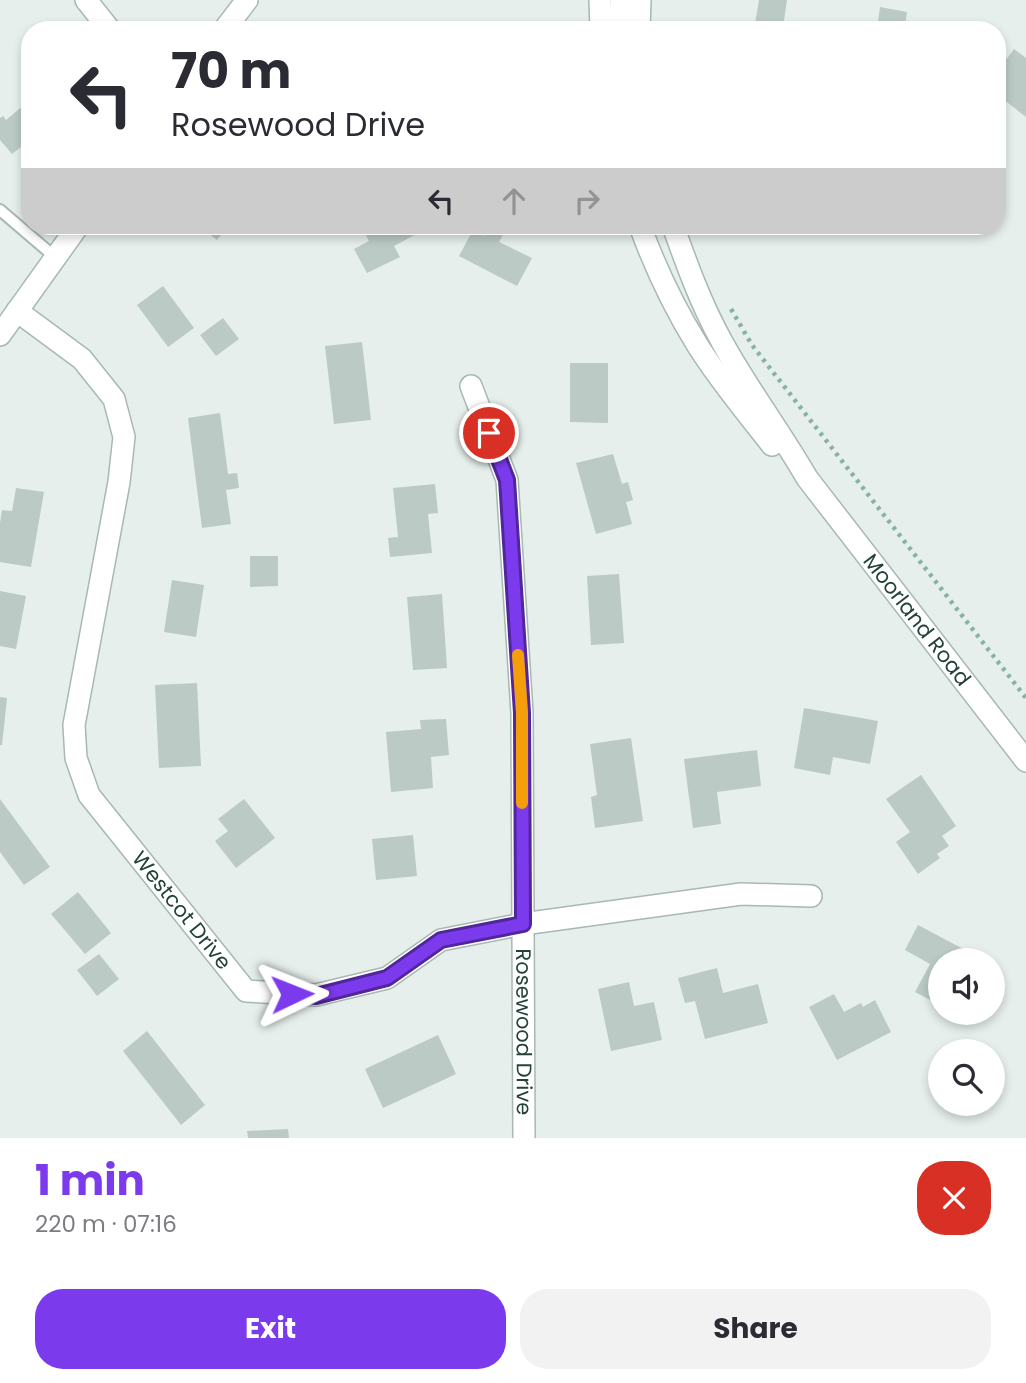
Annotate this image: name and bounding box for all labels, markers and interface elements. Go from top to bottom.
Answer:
text: 70 m [171,37,291,105]
icon: left [56,49,147,140]
text: Rosewood Drive [171,102,425,147]
icon: left [422,182,460,220]
icon: ahead [495,182,533,220]
icon: right [568,182,606,220]
pin [459,403,519,463]
icon: arrive [470,414,508,452]
street label: Moorland Road [857,547,978,692]
street label: Westcot Drive [125,845,238,976]
street label: Rosewood Drive [509,948,539,1115]
map controls [928,948,1005,1116]
button: sound [928,948,1005,1025]
position arrow [255,957,329,1031]
button: search [928,1039,1005,1116]
text: 1 min [35,1151,145,1210]
button: close [917,1161,991,1235]
text: 220 m · 07:16 [35,1208,177,1240]
button: Exit [35,1289,506,1369]
button: Share [520,1289,991,1369]

